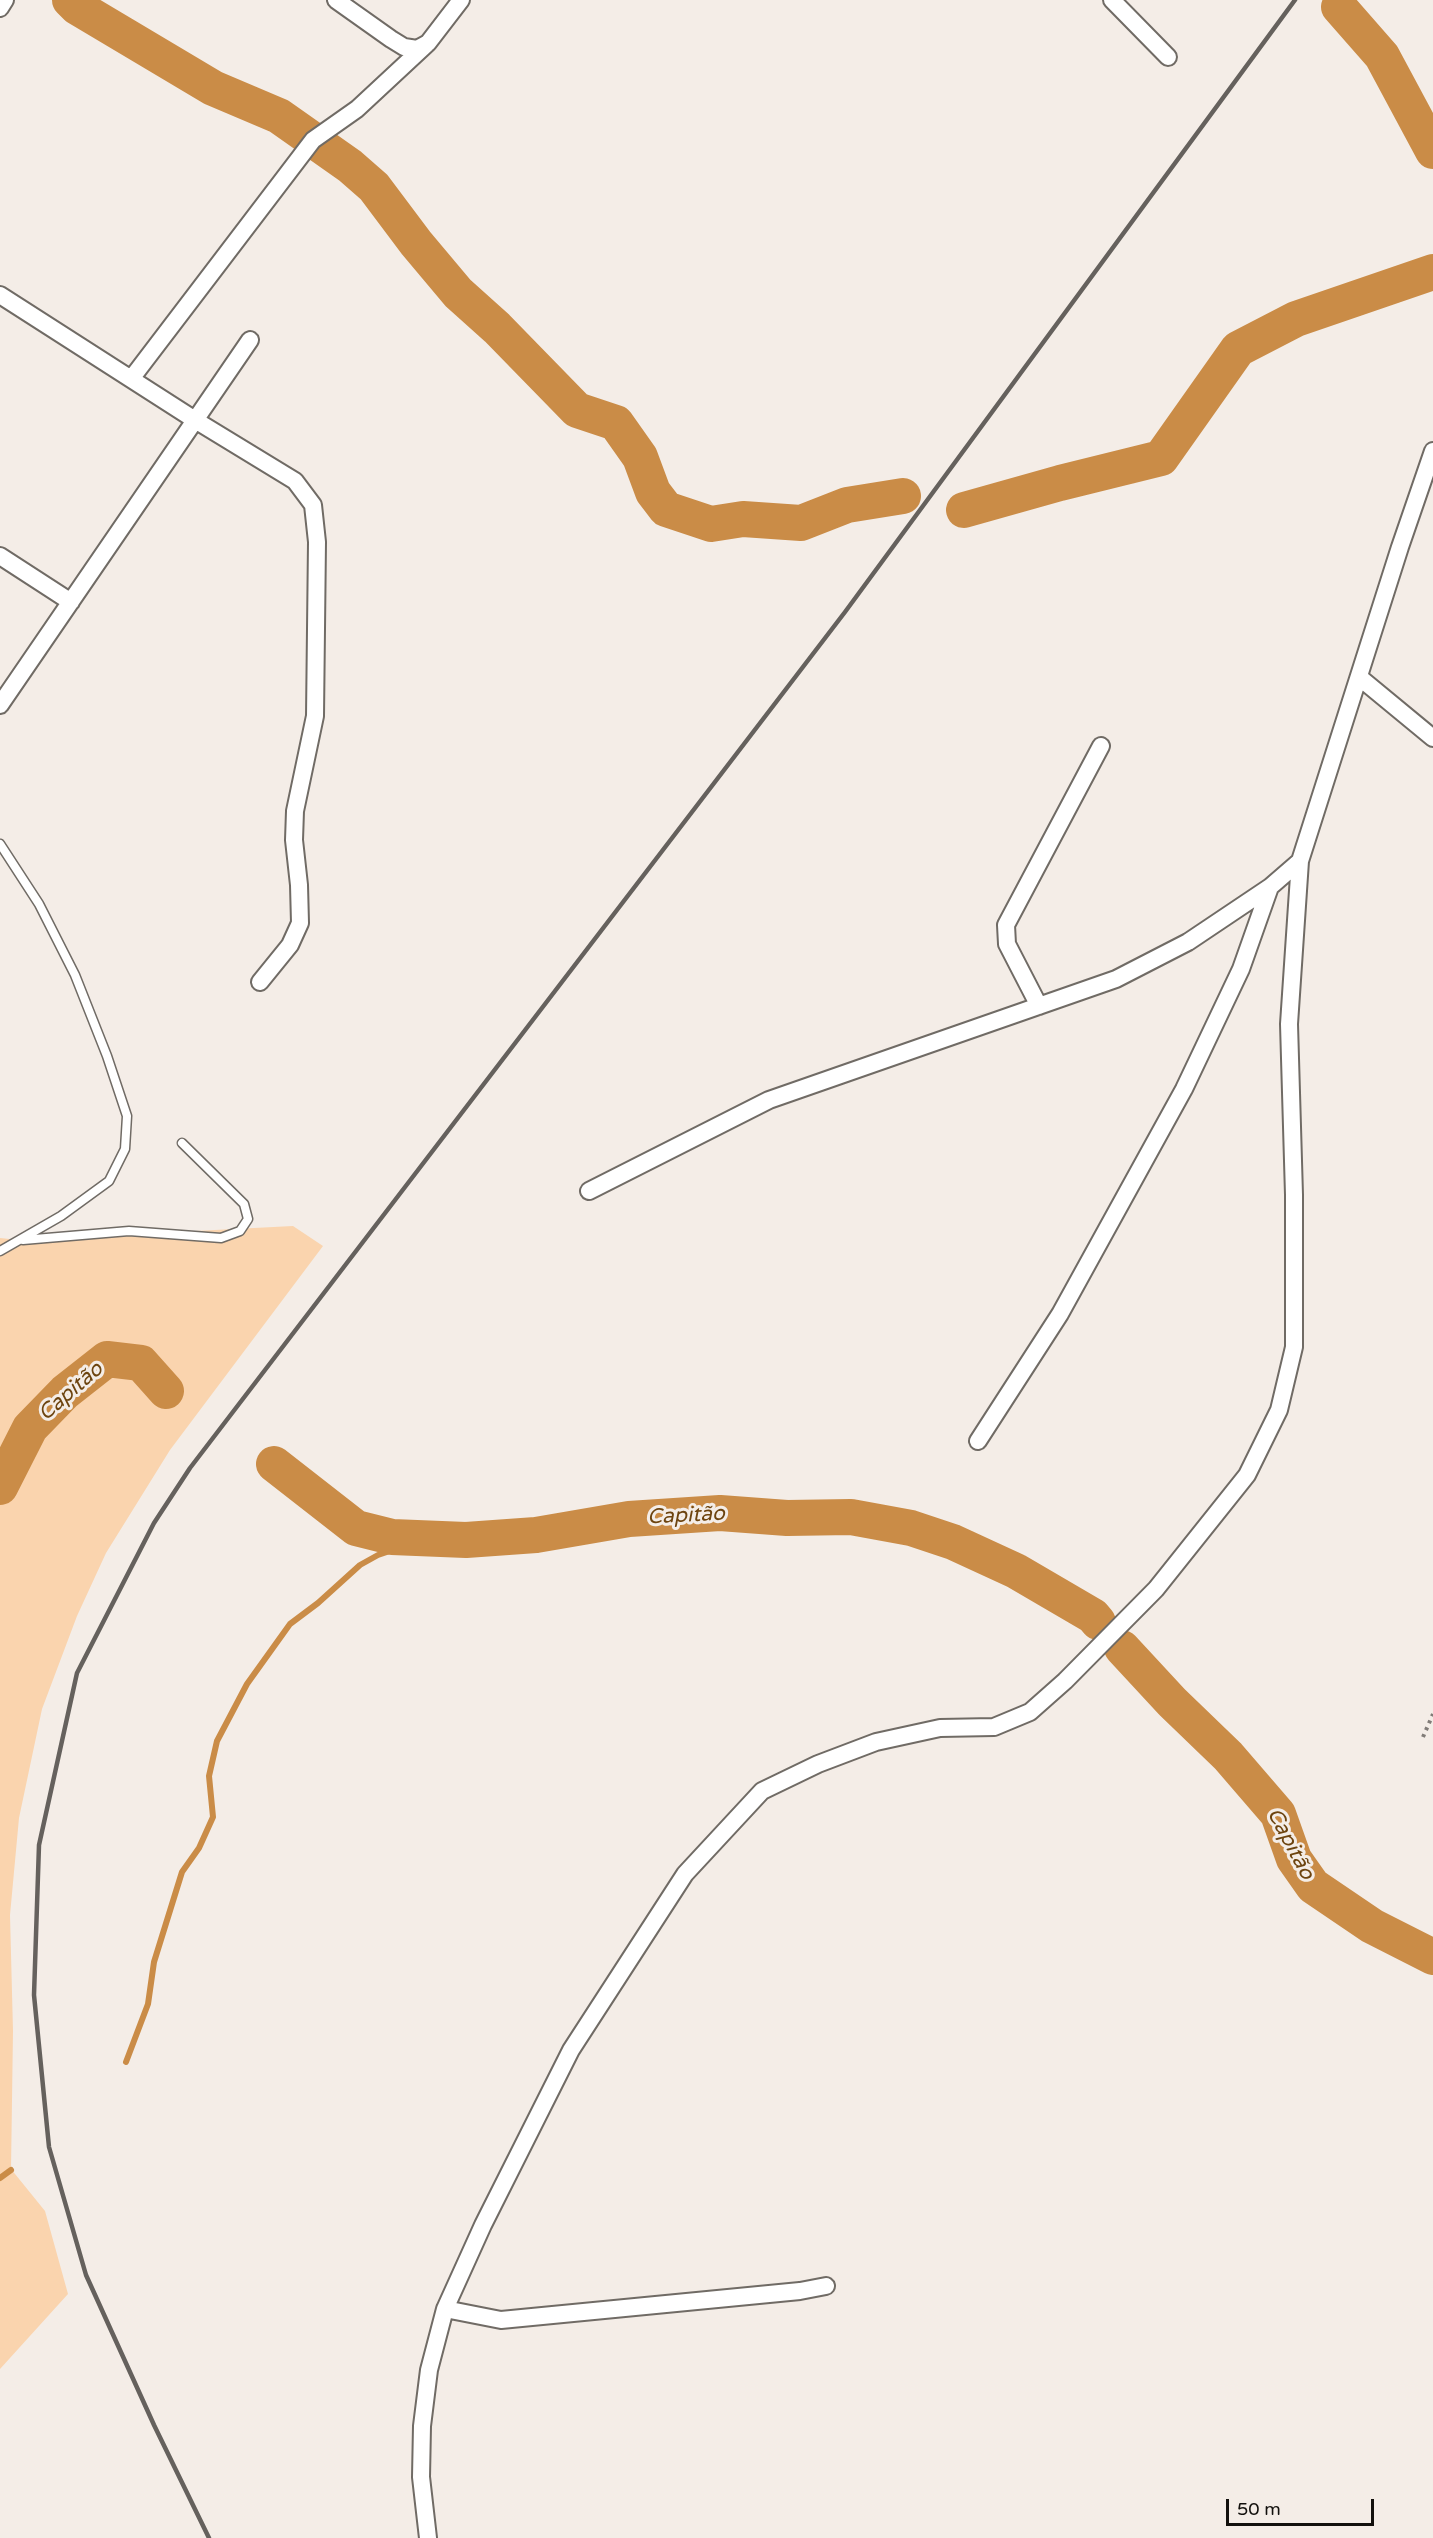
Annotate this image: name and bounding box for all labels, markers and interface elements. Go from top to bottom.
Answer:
water label: Capitão [34,1357,108,1427]
water label: Capitão [647,1501,725,1531]
water label: Capitão [1261,1804,1319,1884]
scale bar [1229,2487,1378,2525]
text: 50 m [1237,2498,1281,2520]

